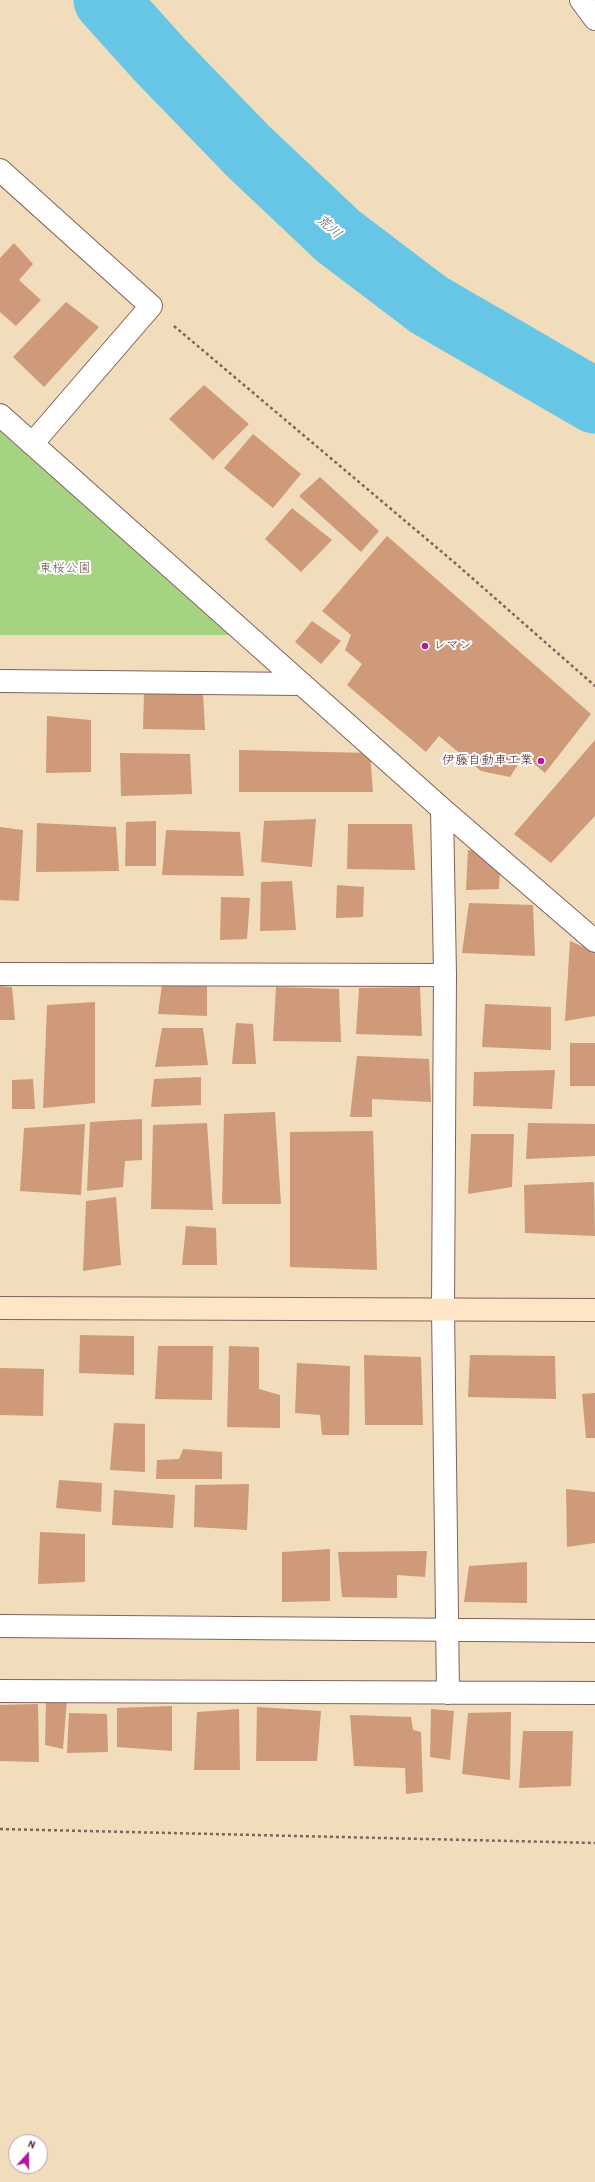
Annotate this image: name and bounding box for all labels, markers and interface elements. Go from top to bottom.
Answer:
water label: 荒川 [313,211,345,243]
park label: 東桜公園 [39,561,91,577]
place label: レマン [433,638,472,654]
marker: レマン [420,641,430,651]
place label: 伊藤自動車工業 [442,753,533,769]
marker: 伊藤自動車工業 [536,756,546,766]
north arrow [8,2134,48,2174]
text: N [27,2136,37,2151]

